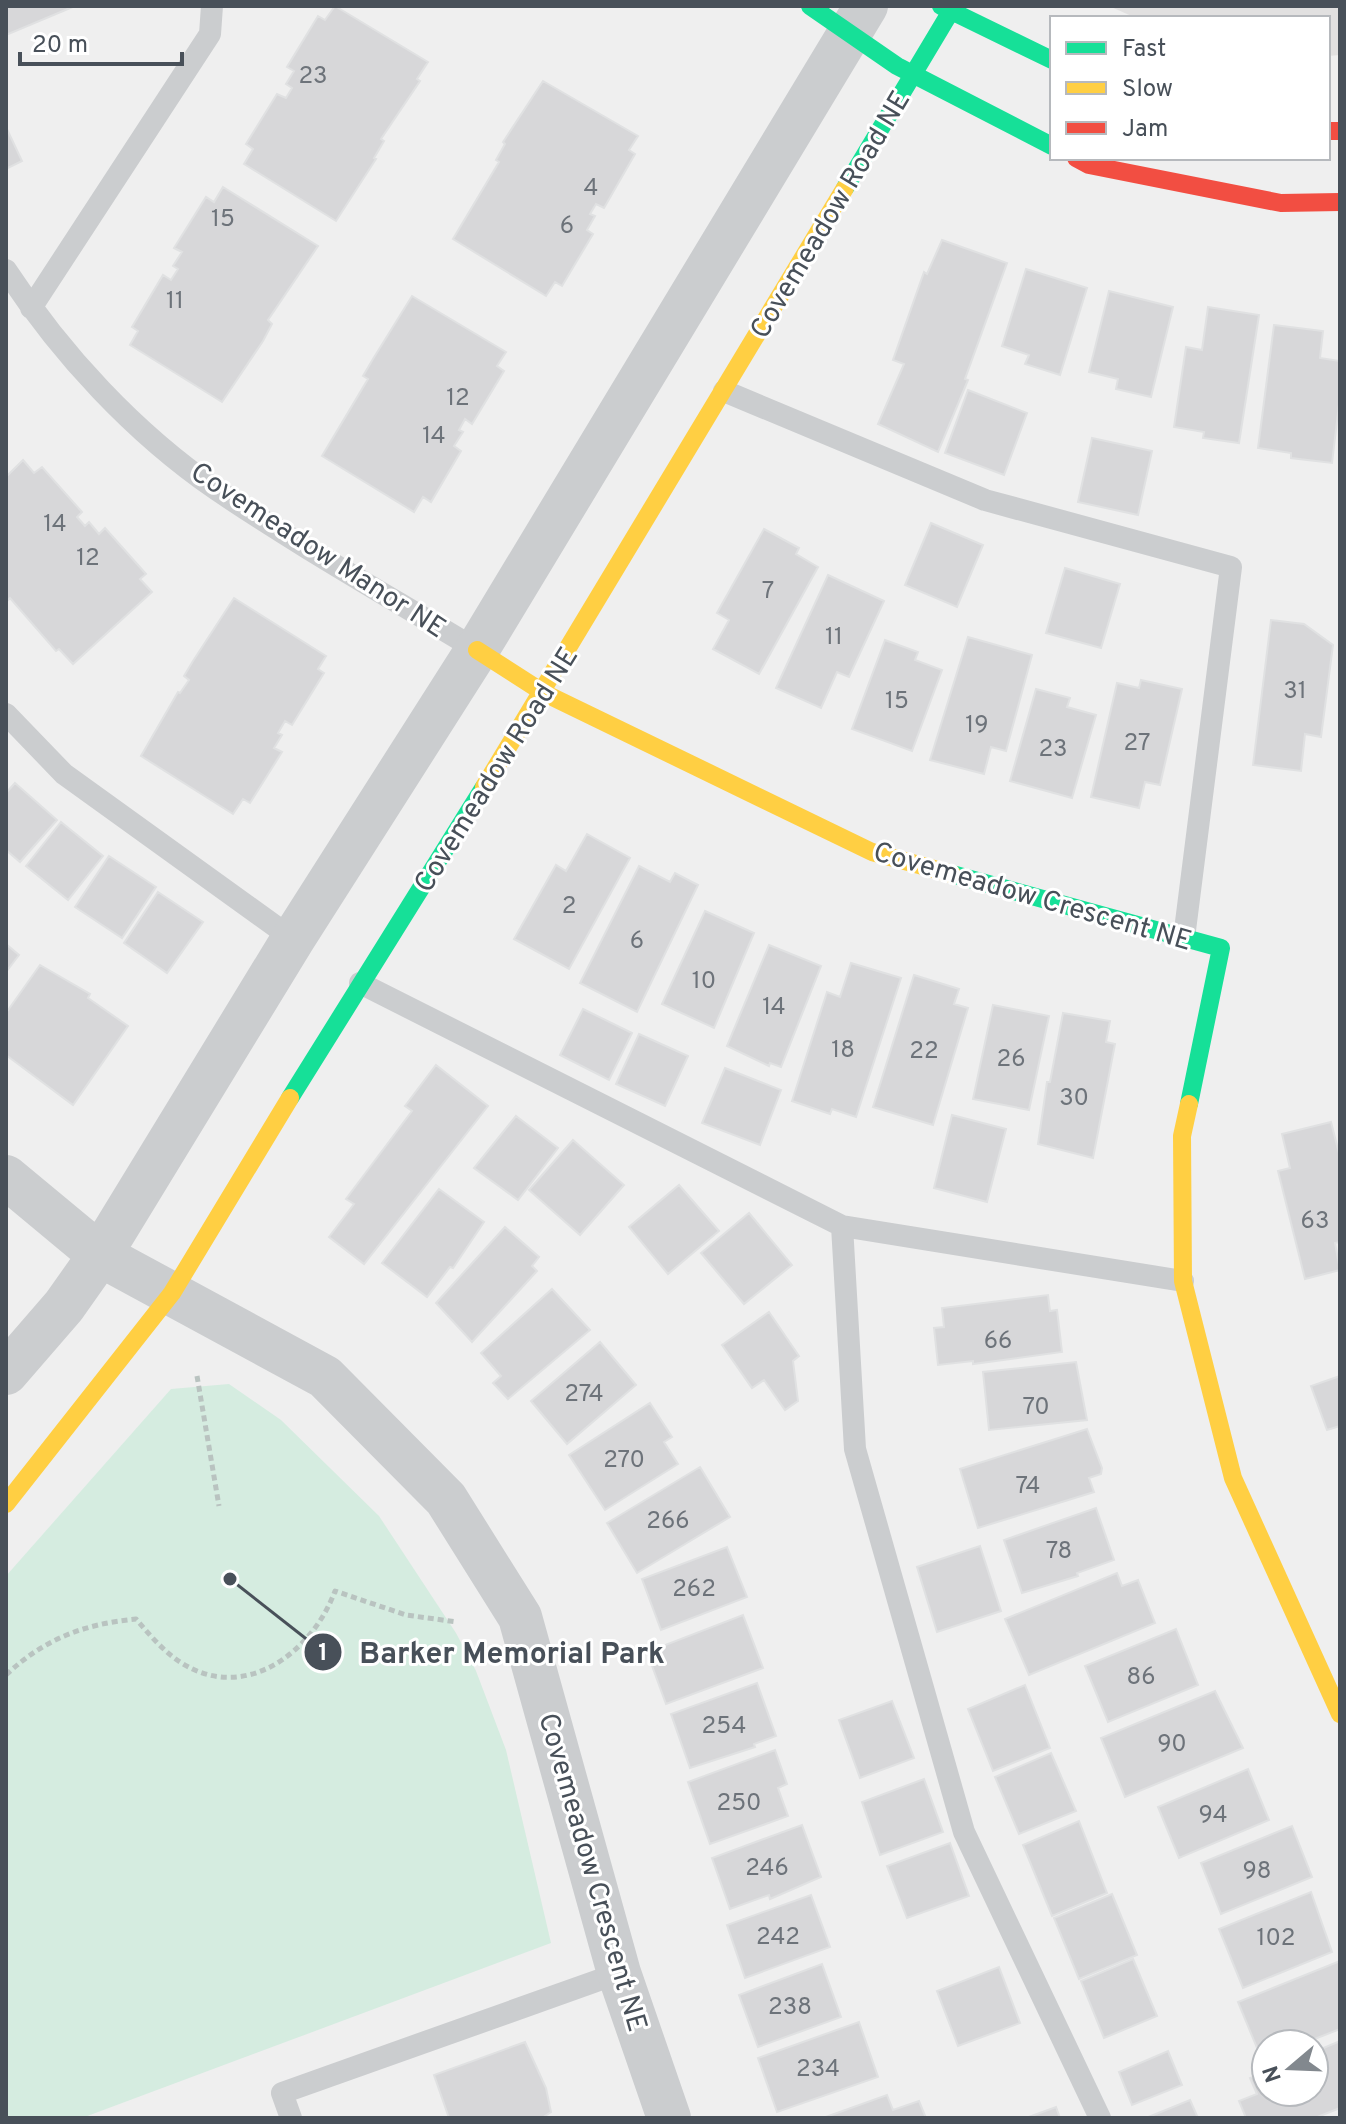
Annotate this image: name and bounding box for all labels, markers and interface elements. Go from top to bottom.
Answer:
scale bar [20,16,182,66]
legend [1050,16,1330,160]
text: 20 m [32,31,88,61]
text: Fast [1122,35,1166,65]
house number: 23 [298,62,328,92]
text: Slow [1122,75,1173,105]
street label: Covemeadow Road NE [743,85,920,346]
text: Jam [1122,115,1168,145]
house number: 4 [584,174,598,204]
house number: 15 [211,205,235,235]
house number: 6 [560,212,574,242]
house number: 11 [166,287,184,317]
house number: 12 [446,384,470,414]
house number: 14 [422,422,446,452]
street label: Covemeadow Manor NE [183,455,452,648]
house number: 14 [43,510,67,540]
house number: 12 [76,544,100,574]
house number: 7 [762,577,774,607]
house number: 11 [825,623,843,653]
street label: Covemeadow Road NE [407,641,588,900]
house number: 31 [1283,677,1307,707]
house number: 15 [885,687,909,717]
house number: 19 [965,711,989,741]
house number: 27 [1124,729,1150,759]
house number: 23 [1038,735,1068,765]
street label: Covemeadow Crescent NE [869,835,1196,961]
house number: 2 [562,892,576,922]
house number: 6 [630,927,644,957]
house number: 10 [692,967,716,997]
house number: 14 [762,993,786,1023]
house number: 18 [831,1036,855,1066]
house number: 22 [909,1037,939,1067]
house number: 26 [996,1045,1026,1075]
house number: 30 [1059,1084,1089,1114]
house number: 63 [1301,1207,1329,1237]
house number: 66 [984,1327,1012,1357]
house number: 274 [564,1380,604,1410]
house number: 70 [1022,1393,1050,1423]
house number: 270 [603,1446,645,1476]
house number: 74 [1015,1472,1041,1502]
house number: 266 [646,1507,690,1537]
house number: 78 [1046,1537,1072,1567]
house number: 262 [672,1575,716,1605]
callout: Barker Memorial Park [303,1625,681,1679]
text: Barker Memorial Park [359,1637,665,1674]
text: 1 [318,1639,328,1669]
house number: 86 [1127,1663,1156,1693]
street label: Covemeadow Crescent NE [528,1709,654,2036]
house number: 254 [702,1712,746,1742]
house number: 90 [1157,1730,1187,1760]
house number: 250 [717,1789,761,1819]
house number: 94 [1198,1801,1228,1831]
house number: 246 [745,1854,789,1884]
house number: 98 [1243,1857,1272,1887]
house number: 242 [756,1923,800,1953]
house number: 102 [1256,1924,1296,1954]
house number: 238 [768,1993,812,2023]
north arrow [1250,2028,1330,2108]
house number: 234 [796,2055,840,2085]
text: N [1258,2062,1289,2086]

